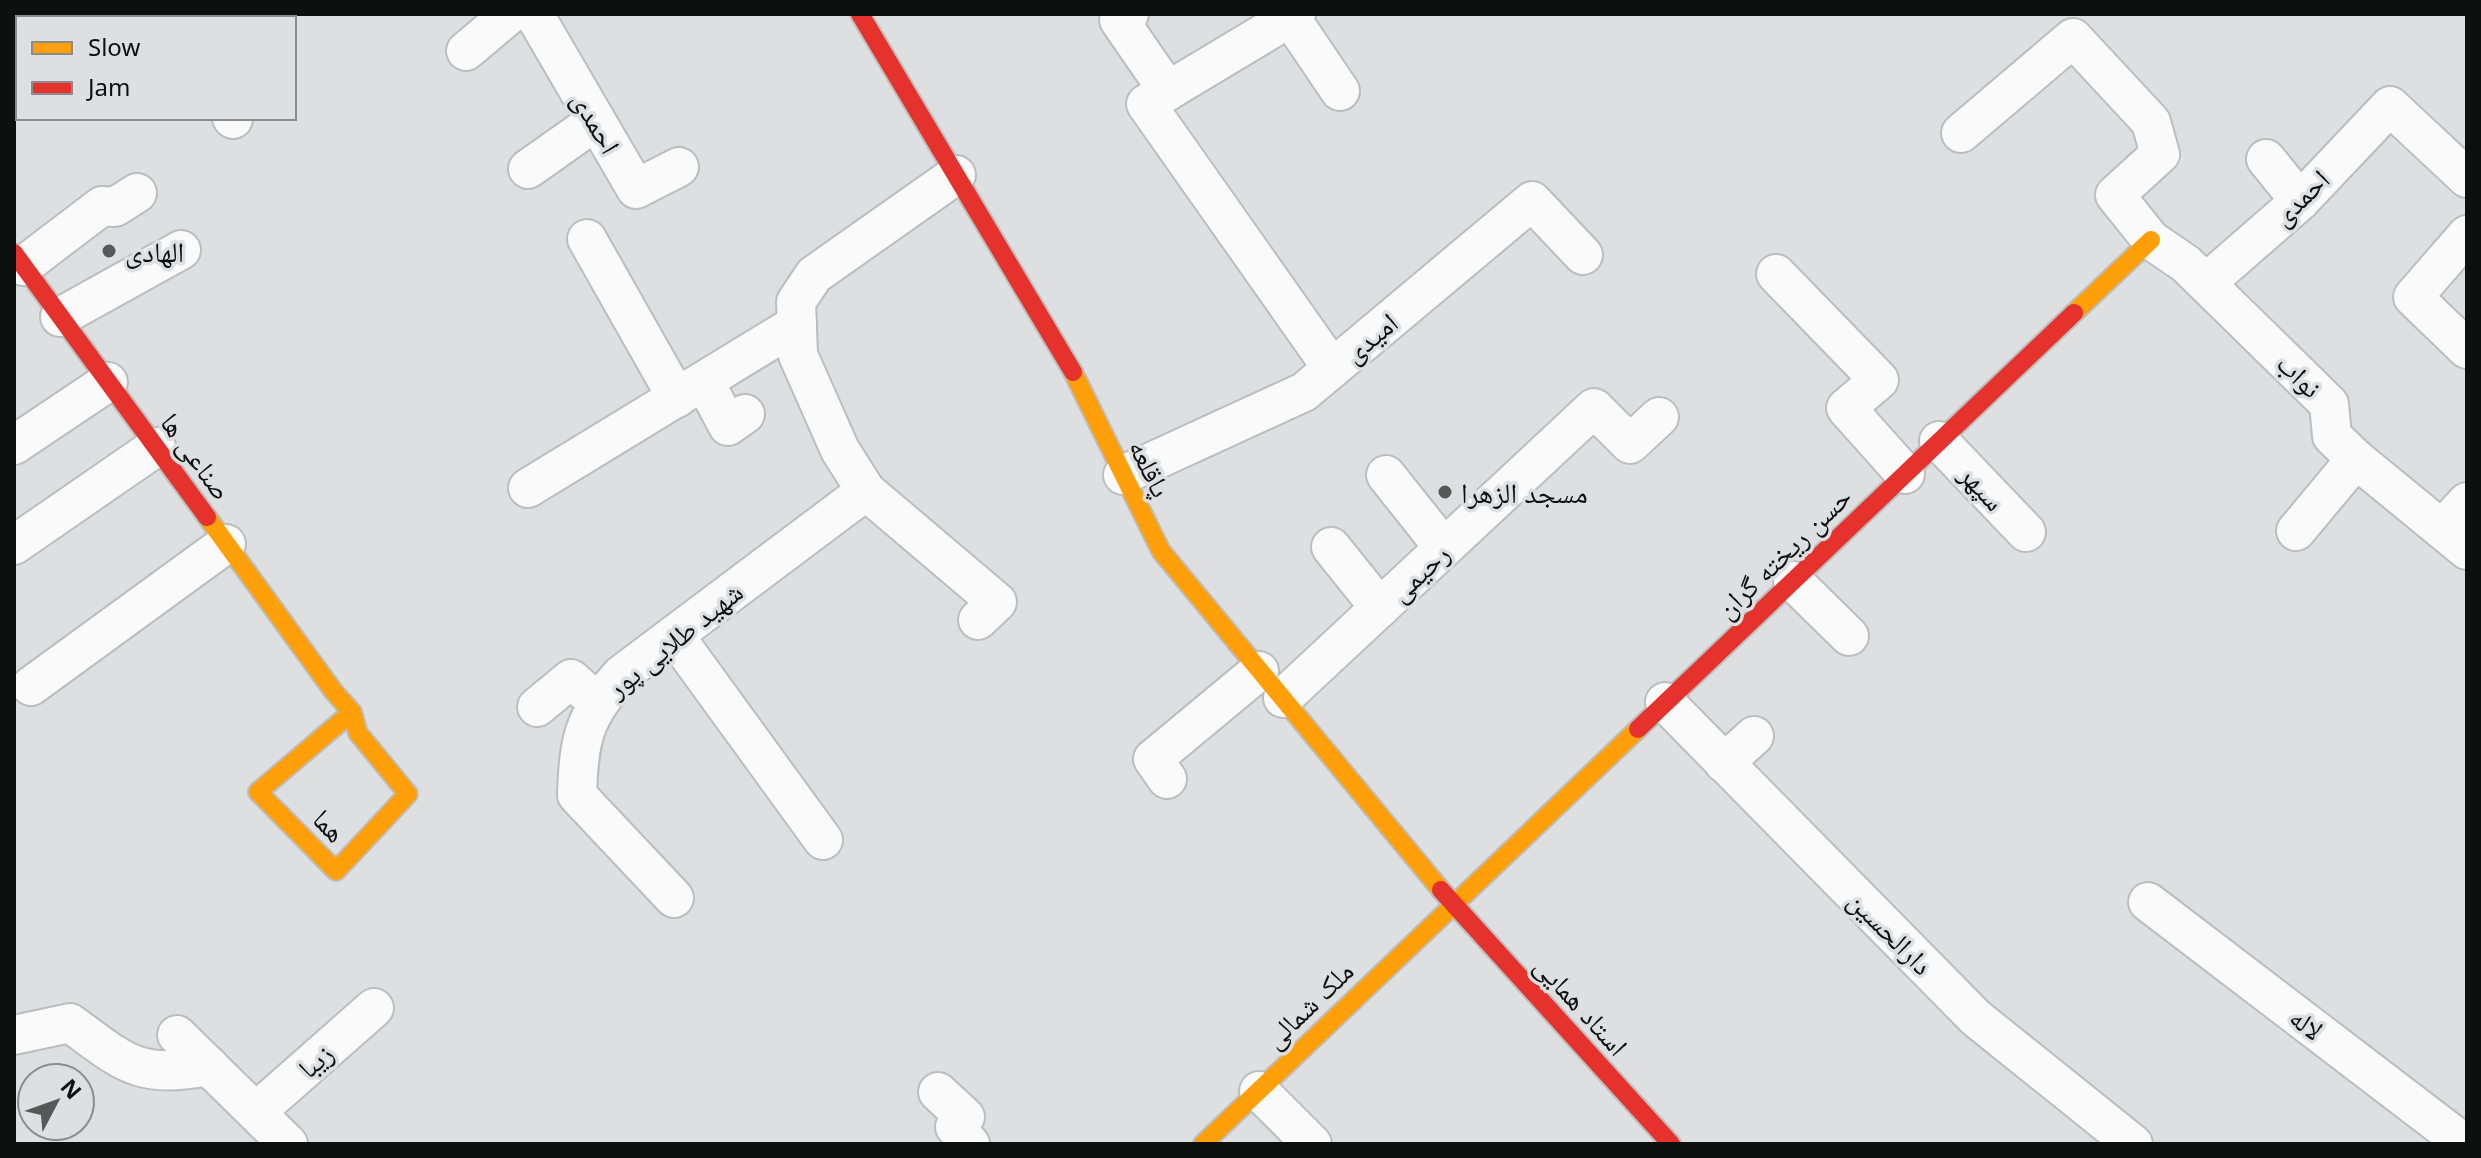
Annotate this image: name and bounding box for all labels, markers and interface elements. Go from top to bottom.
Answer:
legend [16,16,296,120]
text: Slow [88,30,140,63]
text: Jam [86,70,130,103]
street label: احمدی [564,84,630,160]
street label: احمدی [2263,160,2337,234]
place label: الهادی [125,232,184,270]
marker: الهادی [100,242,118,260]
street label: امیدی [1335,303,1405,371]
street label: نواب [2269,344,2331,406]
street label: صناعی ها [152,405,242,507]
street label: پاقلعه [1121,433,1181,503]
street label: سپهر [1951,455,2014,518]
place label: مسجد الزهرا [1461,473,1588,511]
street label: حسن ریخته گران [1707,478,1859,626]
marker: مسجد الزهرا [1436,483,1454,501]
street label: رحیمی [1381,534,1457,610]
street label: شهید طلایی پور [597,572,750,706]
street label: هما [305,800,355,850]
street label: دارالحسین [1840,881,1942,983]
street label: استاد همایی [1527,947,1637,1063]
street label: ملک شمالی [1255,952,1361,1056]
street label: لاله [2282,998,2332,1048]
street label: زیبا [289,1034,341,1086]
north arrow [16,1062,96,1142]
text: N [55,1072,89,1105]

